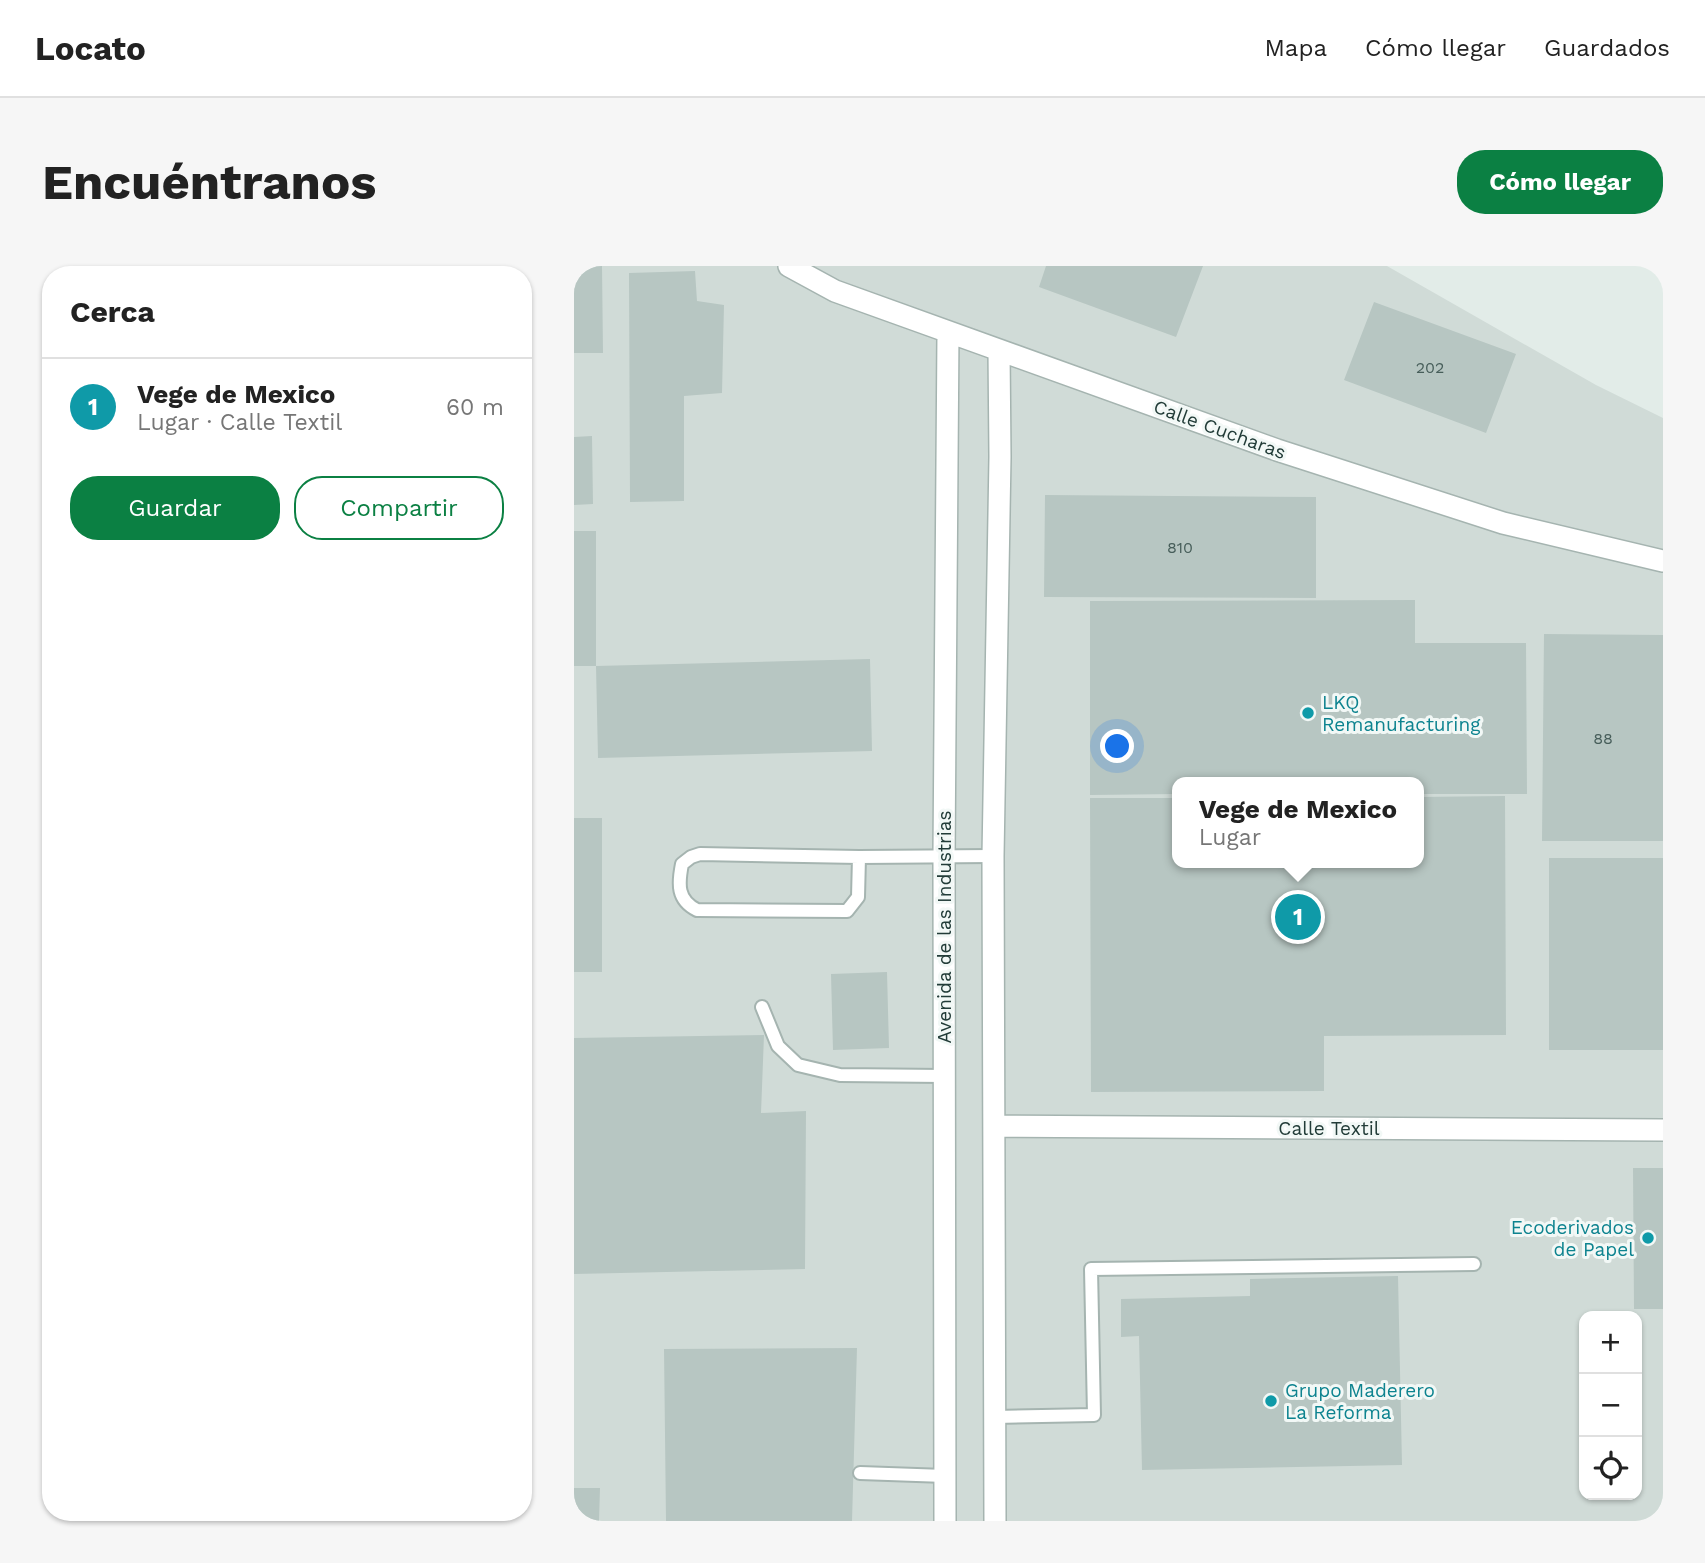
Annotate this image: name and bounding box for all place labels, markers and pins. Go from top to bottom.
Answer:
place label: LKQ Remanufacturing [1322,691,1481,736]
marker: LKQ Remanufacturing [1300,705,1316,721]
pin: 1 [1275,891,1321,943]
place label: Ecoderivados de Papel [1511,1216,1634,1261]
marker: Ecoderivados de Papel [1640,1230,1656,1246]
place label: Grupo Maderero La Reforma [1285,1379,1435,1424]
marker: Grupo Maderero La Reforma [1263,1393,1279,1409]

